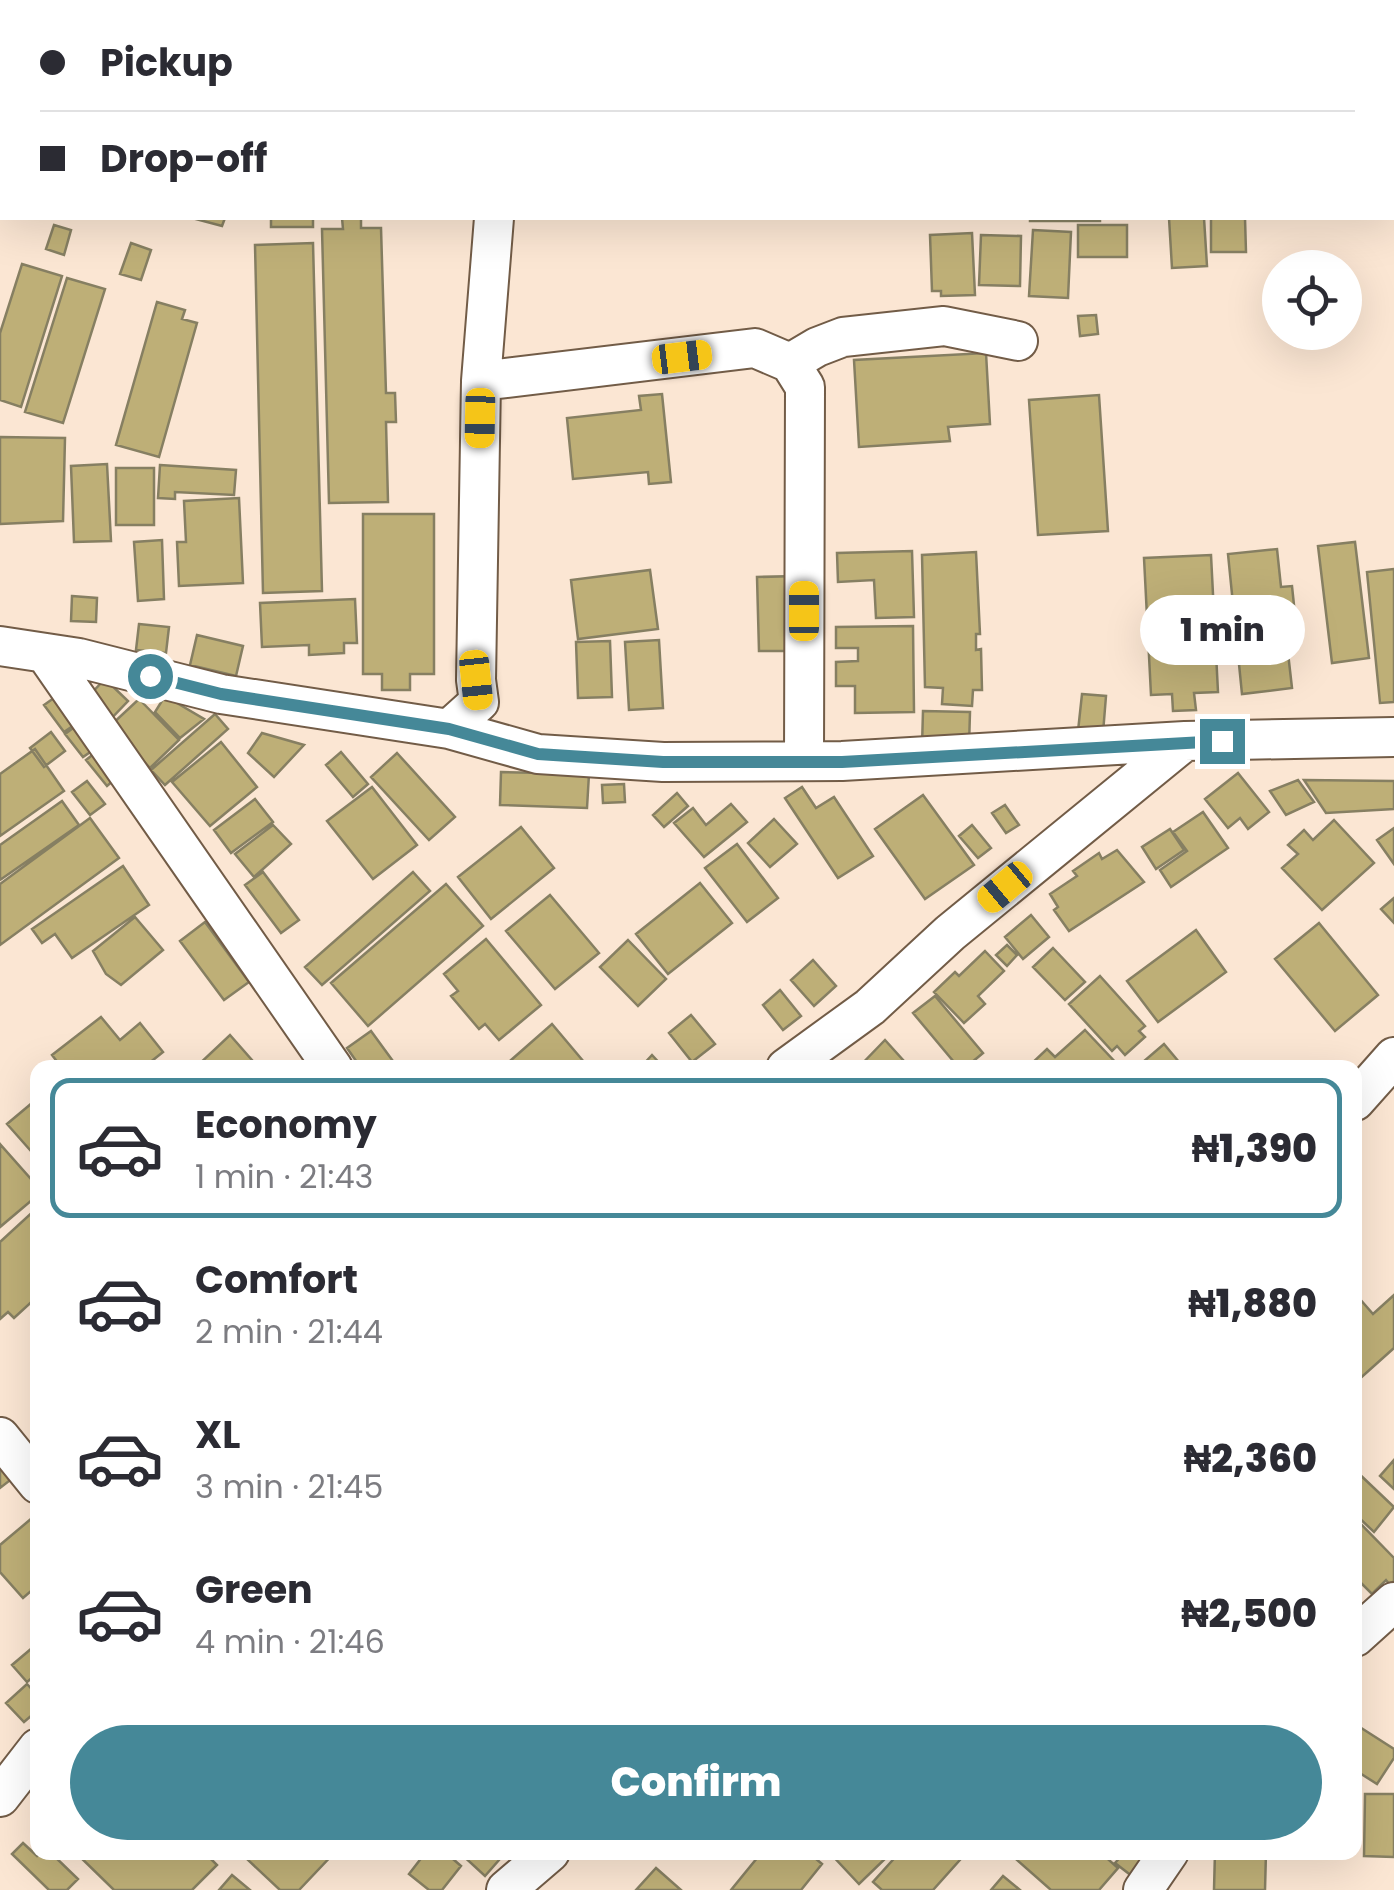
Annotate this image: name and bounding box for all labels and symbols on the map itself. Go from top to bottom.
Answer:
car [650,338,714,376]
car [464,388,496,448]
car [789,581,819,641]
callout: 1 min [1140,596,1304,666]
car [458,649,494,711]
route start [128,654,173,699]
route end [1200,719,1245,764]
car [972,856,1038,918]

